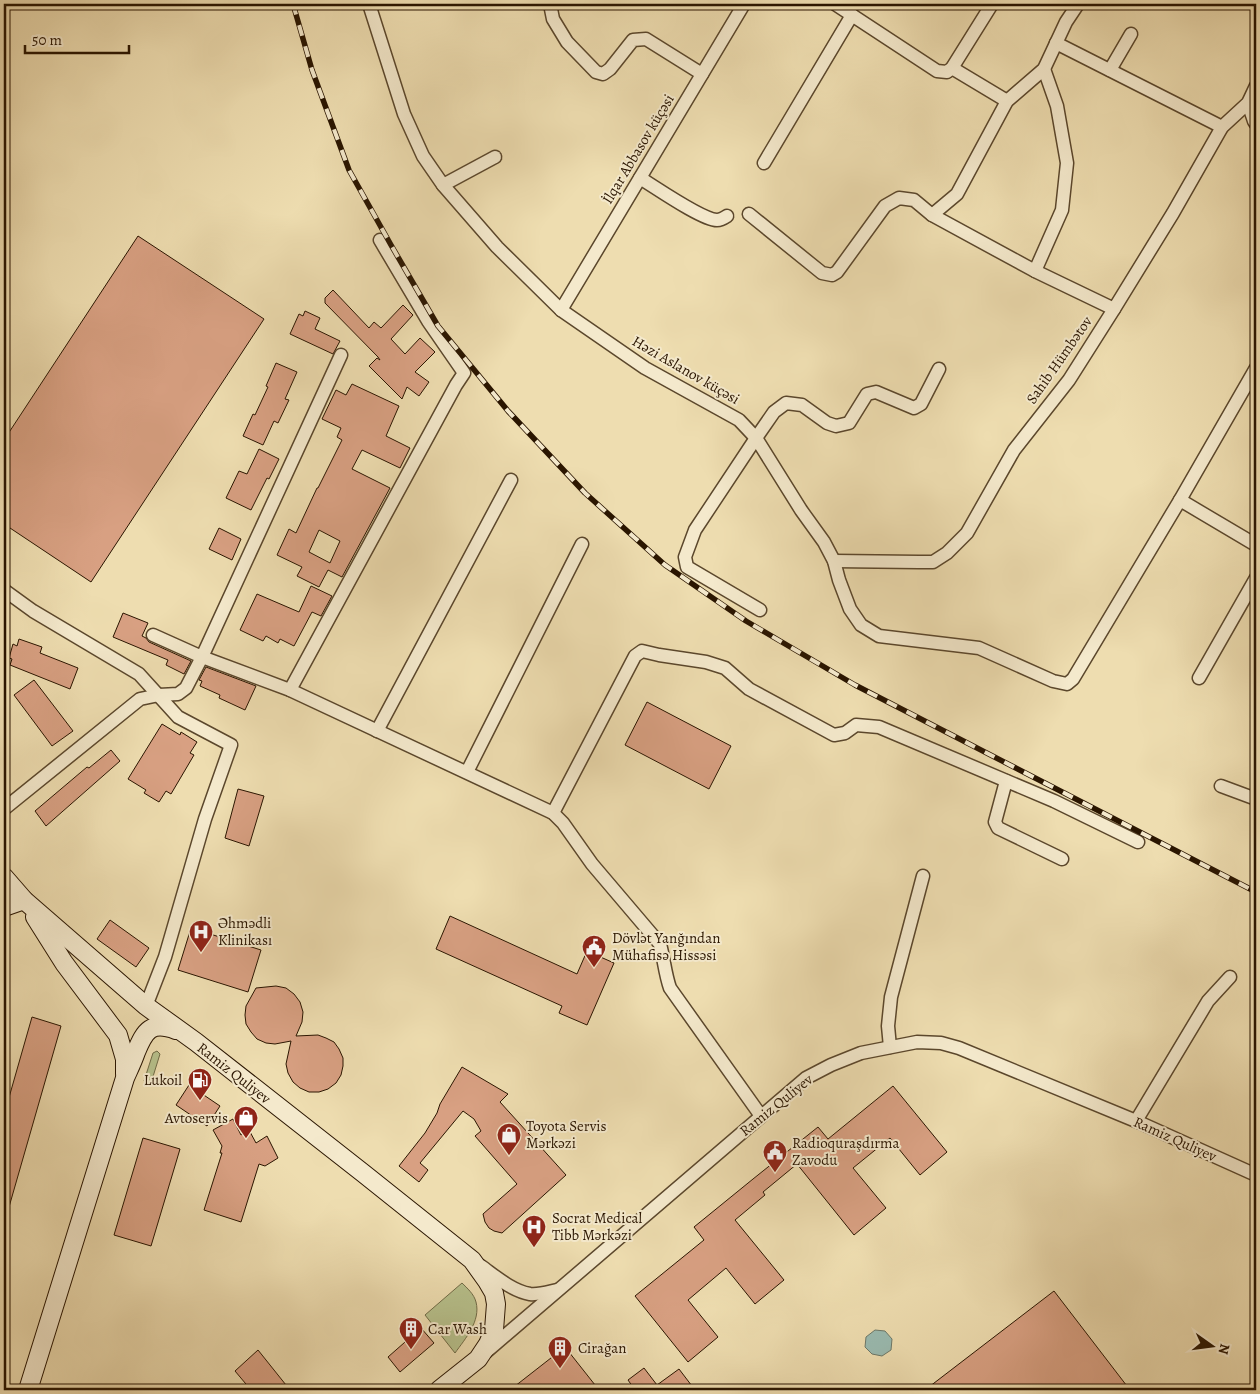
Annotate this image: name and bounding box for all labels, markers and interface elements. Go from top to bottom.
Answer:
scale bar [25,22,129,54]
text: 50 m [32,30,62,50]
street label: İlqar Abbasov küçəsi [597,90,679,208]
street label: Sahib Hümbətov [1021,312,1097,408]
street label: Həzi Aslanov küçəsi [629,331,743,409]
place label: Əhmədli Klinikası [218,913,272,950]
hospital icon: Əhmədli Klinikası [188,919,214,953]
place label: Dövlət Yanğından Mühafisə Hissəsi [612,928,720,965]
public building icon: Dövlət Yanğından Mühafisə Hissəsi [581,934,607,968]
street label: Ramiz Quliyev [193,1038,275,1108]
fuel station icon: Lukoil [187,1067,213,1101]
street label: Ramiz Quliyev [735,1069,817,1141]
place label: Lukoil [144,1070,182,1090]
shop icon: Avtoservis [233,1105,259,1139]
place label: Avtoservis [164,1108,228,1128]
street label: Ramiz Quliyev [1130,1112,1220,1166]
place label: Toyota Servis Mərkəzi [526,1116,607,1153]
shop icon: Toyota Servis Mərkəzi [496,1122,522,1156]
place label: Radioquraşdırma Zavodu [792,1133,900,1170]
public building icon: Radioquraşdırma Zavodu [762,1139,788,1173]
place label: Socrat Medical Tibb Mərkəzi [552,1208,643,1245]
hospital icon: Socrat Medical Tibb Mərkəzi [521,1214,547,1248]
building icon: Car Wash [398,1316,424,1350]
place label: Car Wash [428,1319,487,1339]
north arrow [1188,1322,1238,1372]
building icon: Cirağan [547,1335,573,1369]
place label: Cirağan [578,1338,626,1358]
text: N [1214,1342,1235,1356]

